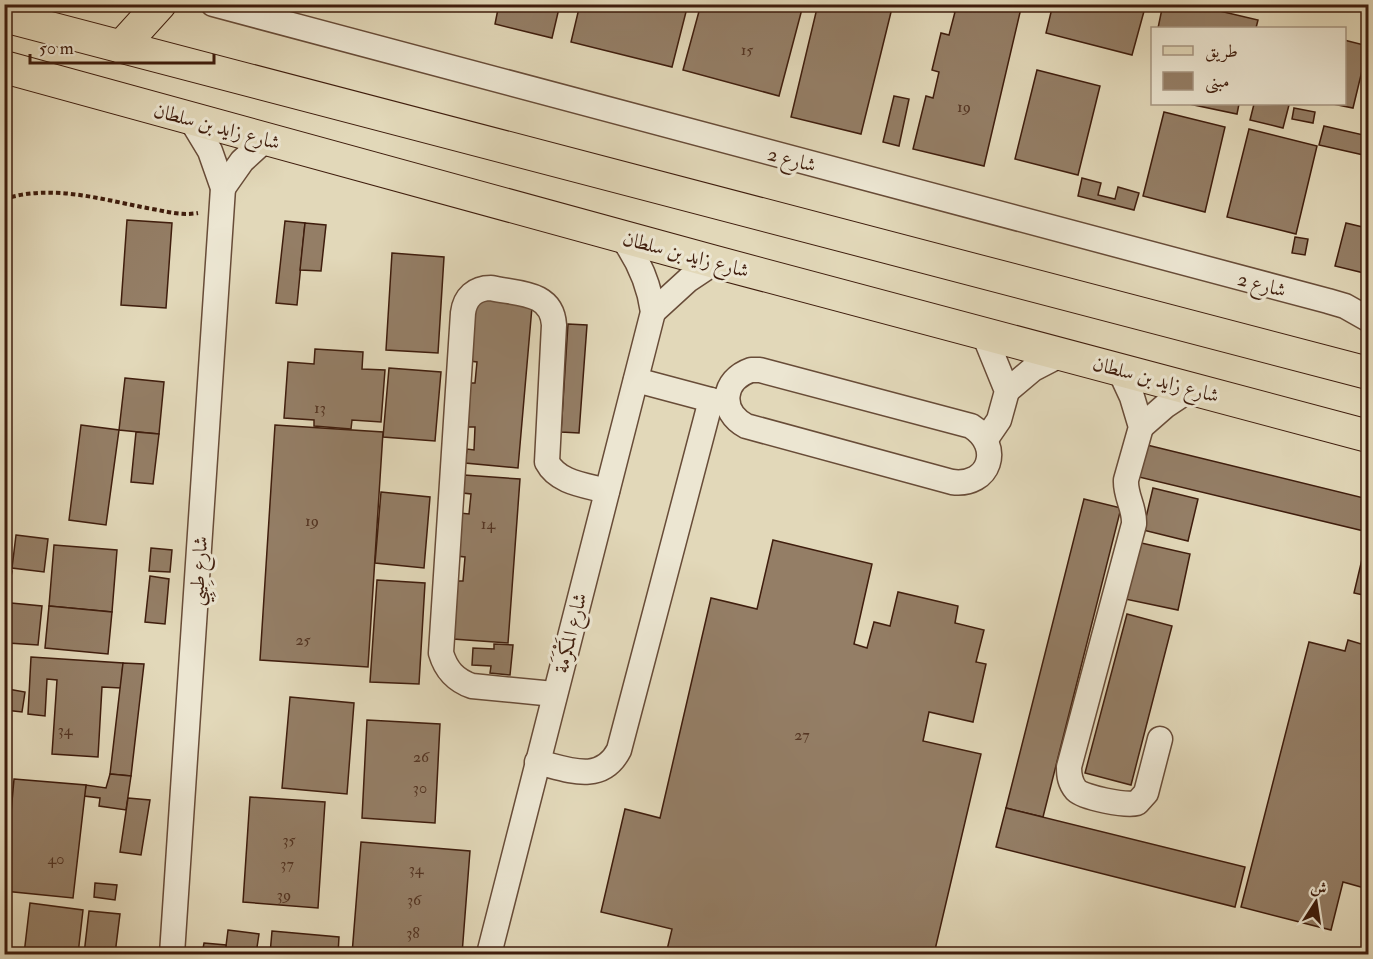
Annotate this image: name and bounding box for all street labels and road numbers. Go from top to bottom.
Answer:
street label: شارع زايد بن سلطان [150,98,283,160]
street label: شارع 2 [764,141,819,183]
street label: شارع زايد بن سلطان [619,226,752,288]
street label: شارع 2 [1234,266,1289,308]
street label: شارع زايد بن سلطان [1089,351,1222,413]
street label: شارع طِيبِي [184,535,220,607]
street label: شارع المَكْرَمَة [546,590,597,677]

